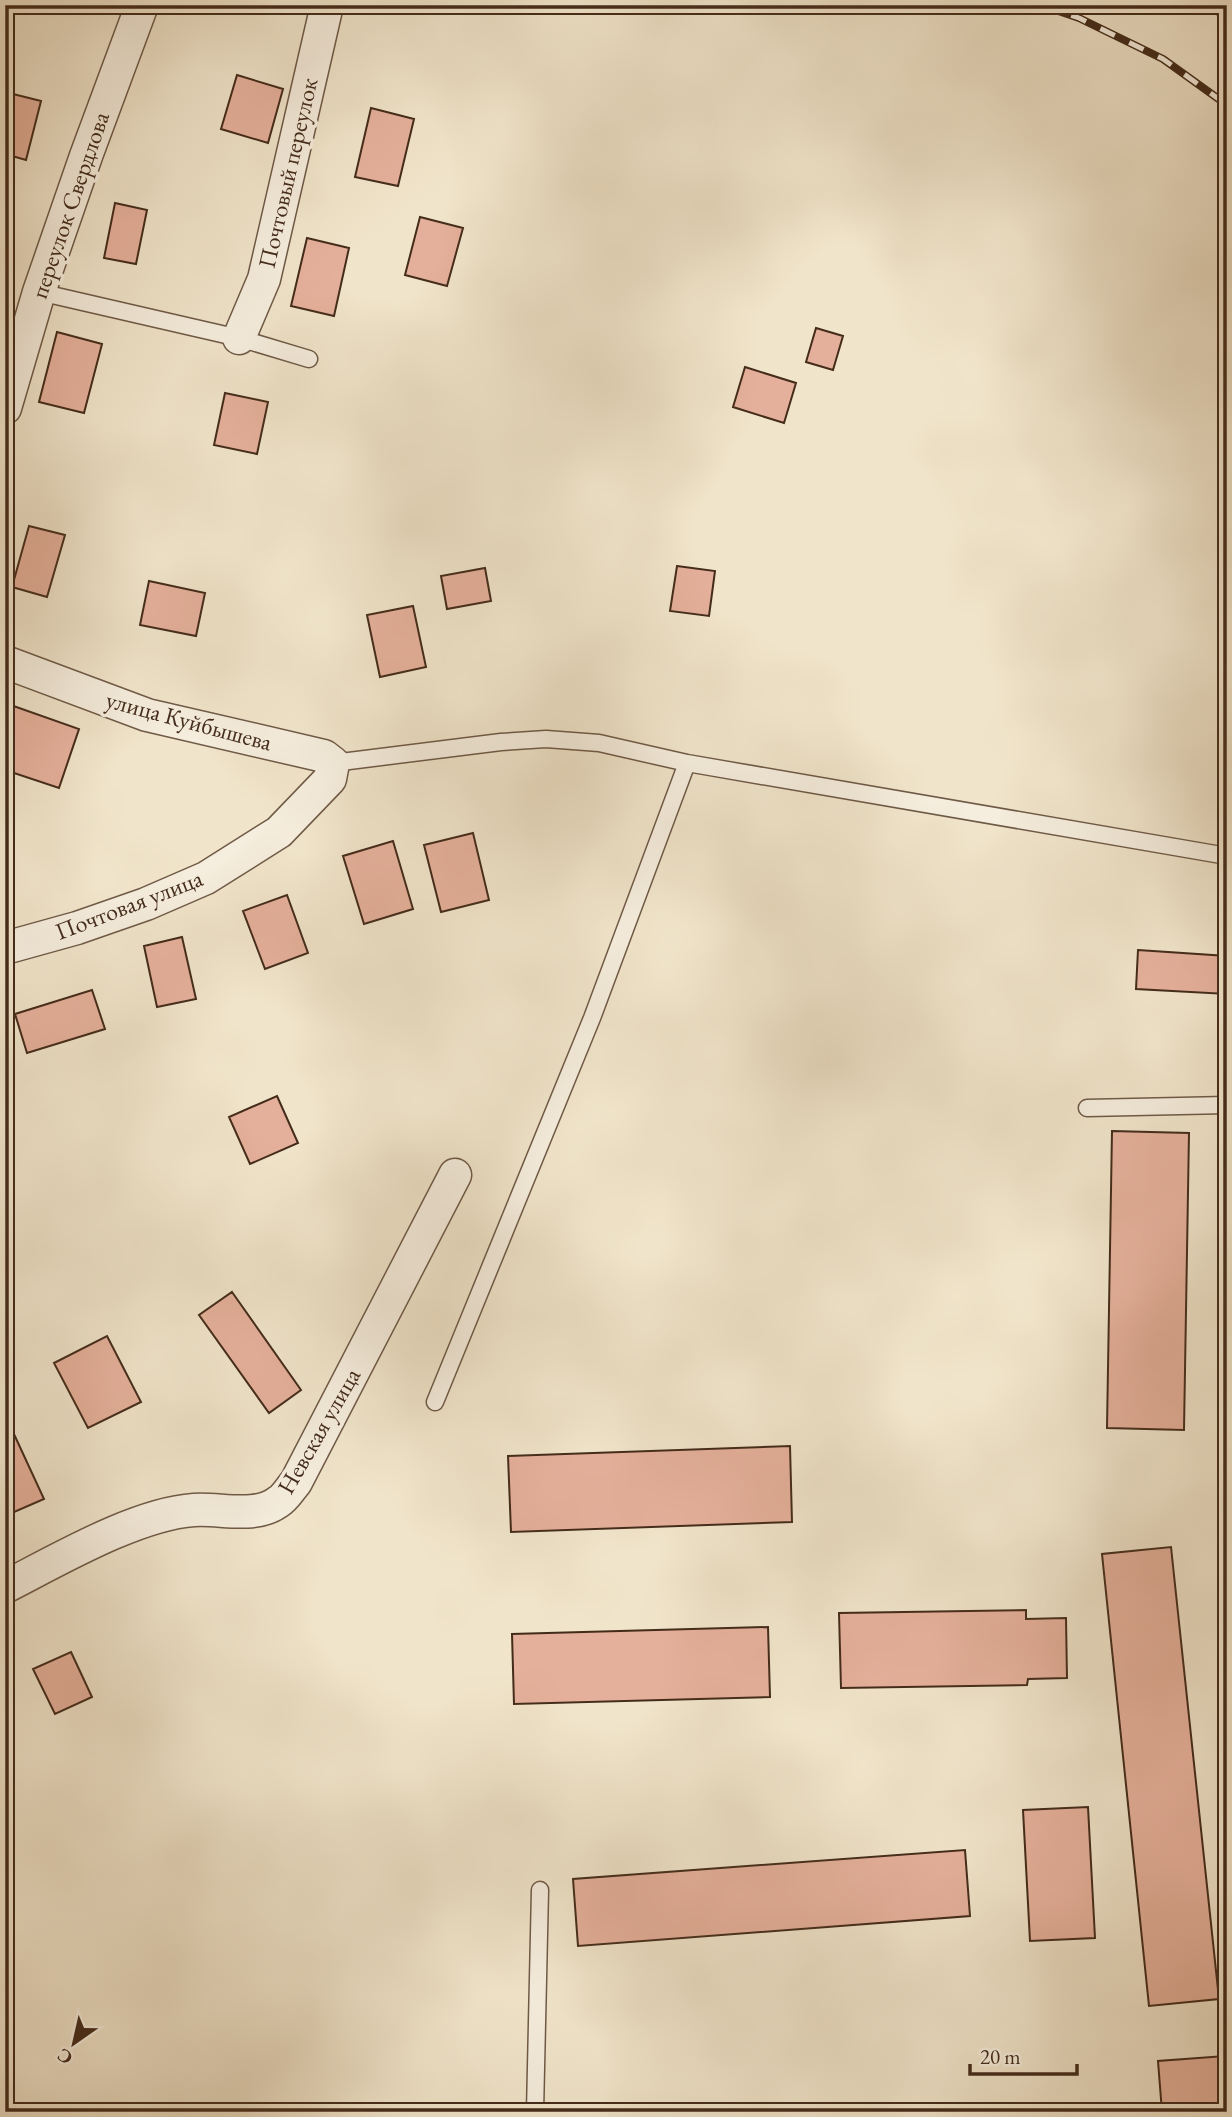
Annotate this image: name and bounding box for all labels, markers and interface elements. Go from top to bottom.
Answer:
street label: Почтовый переулок [251,74,325,271]
street label: переулок Свердлова [23,107,116,302]
street label: улица Куйбышева [103,683,276,758]
street label: Почтовая улица [51,862,207,947]
street label: Невская улица [270,1362,367,1499]
north arrow [38,2008,108,2078]
scale bar [970,2033,1076,2077]
text: С [52,2043,77,2071]
text: 20 m [980,2043,1021,2070]

